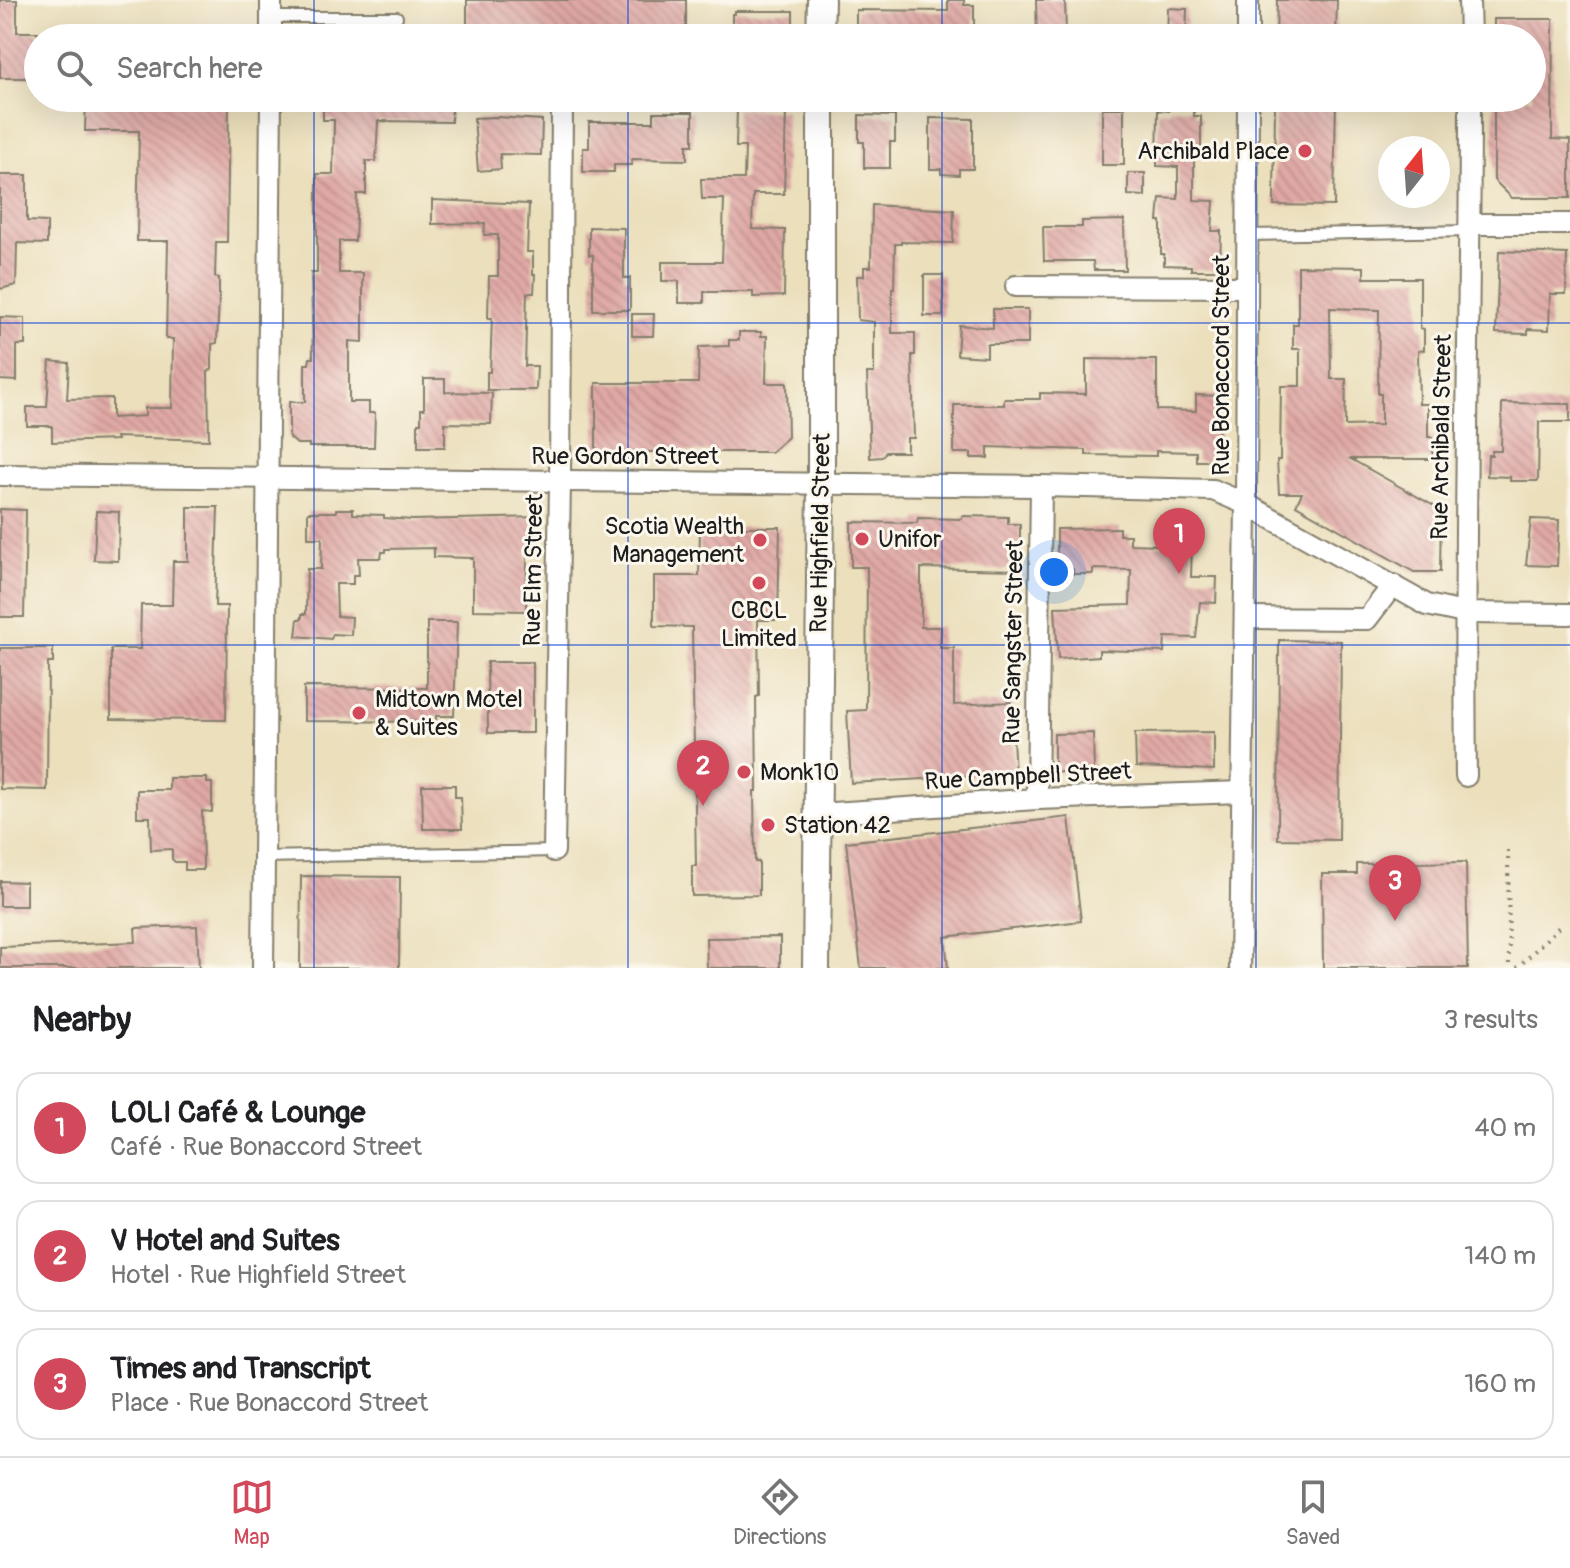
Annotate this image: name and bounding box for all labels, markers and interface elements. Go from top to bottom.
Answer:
search box [24,24,1546,112]
icon: search [52,46,96,90]
text: Search here [116,50,263,87]
north arrow [1378,136,1450,208]
place label: Archibald Place [1137,137,1289,166]
marker: Archibald Place [1296,142,1314,160]
street label: Rue Bonaccord Street [1207,254,1236,476]
street label: Rue Archibald Street [1425,334,1458,540]
street label: Rue Highfield Street [804,433,837,633]
street label: Rue Gordon Street [531,442,719,471]
street label: Rue Elm Street [518,493,549,647]
pin: 1 [1153,508,1205,574]
place label: Scotia Wealth Management [604,512,744,569]
place label: Unifor [878,525,942,554]
marker: Unifor [853,530,871,548]
marker: Scotia Wealth Management [751,531,769,549]
street label: Rue Sangster Street [997,539,1030,744]
your location [1034,552,1074,592]
marker: CBCL Limited [750,574,768,592]
place label: CBCL Limited [721,596,797,653]
place label: Midtown Motel & Suites [375,685,523,742]
marker: Midtown Motel & Suites [350,704,368,722]
pin: 2 [677,740,729,806]
street label: Rue Campbell Street [924,757,1132,796]
place label: Monk10 [760,758,839,787]
marker: Monk10 [735,763,753,781]
place label: Station 42 [784,811,891,840]
marker: Station 42 [759,816,777,834]
pin: 3 [1369,855,1421,921]
text: Nearby [32,999,131,1042]
text: 3 results [1444,1004,1538,1036]
text: LOLI Café & Lounge [110,1094,365,1131]
text: 1 [55,1112,65,1144]
text: 40 m [1474,1112,1536,1144]
text: Café · Rue Bonaccord Street [110,1131,422,1163]
text: V Hotel and Suites [110,1222,340,1259]
text: 2 [53,1240,67,1272]
text: 140 m [1464,1240,1536,1272]
text: Hotel · Rue Highfield Street [110,1259,406,1291]
text: Times and Transcript [110,1350,371,1387]
text: 3 [53,1368,67,1400]
text: 160 m [1464,1368,1536,1400]
text: Place · Rue Bonaccord Street [110,1387,428,1419]
tab: Map [230,1475,274,1551]
tab: Directions [733,1475,826,1551]
tab: Saved [1286,1475,1340,1551]

